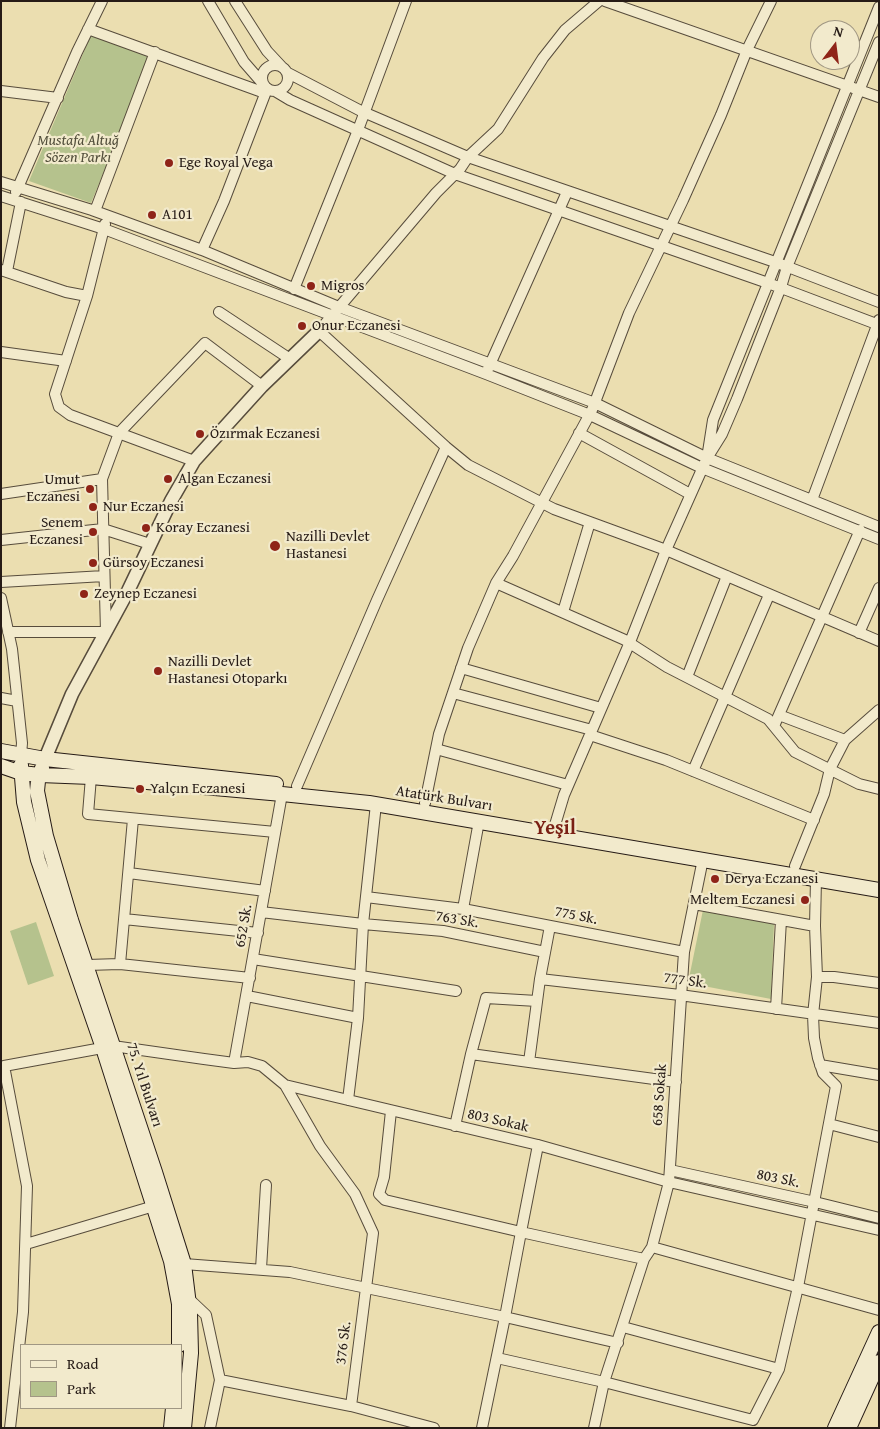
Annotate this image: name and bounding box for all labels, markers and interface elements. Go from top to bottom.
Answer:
north arrow [810,20,860,70]
text: N [832,21,846,42]
park label: Mustafa Altuğ Sözen Parkı [37,132,119,167]
place label: Ege Royal Vega [179,154,273,172]
marker: Ege Royal Vega [163,157,175,169]
place label: A101 [162,206,193,224]
marker: A101 [146,209,158,221]
place label: Migros [321,277,365,295]
marker: Migros [305,280,317,292]
place label: Onur Eczanesi [312,317,401,335]
marker: Onur Eczanesi [296,320,308,332]
place label: Özırmak Eczanesi [210,425,320,443]
marker: Özırmak Eczanesi [194,428,206,440]
place label: Algan Eczanesi [178,470,271,488]
place label: Umut Eczanesi [26,471,80,506]
marker: Algan Eczanesi [162,473,174,485]
marker: Umut Eczanesi [84,483,96,495]
place label: Nur Eczanesi [103,498,184,516]
marker: Nur Eczanesi [87,501,99,513]
place label: Senem Eczanesi [29,514,83,549]
place label: Koray Eczanesi [156,519,250,537]
marker: Koray Eczanesi [140,522,152,534]
marker: Senem Eczanesi [87,526,99,538]
place label: Nazilli Devlet Hastanesi [286,528,370,563]
marker: Nazilli Devlet Hastanesi [268,539,282,553]
place label: Gürsoy Eczanesi [103,554,204,572]
marker: Gürsoy Eczanesi [87,557,99,569]
place label: Zeynep Eczanesi [94,585,197,603]
marker: Zeynep Eczanesi [78,588,90,600]
place label: Nazilli Devlet Hastanesi Otoparkı [168,653,288,688]
marker: Nazilli Devlet Hastanesi Otoparkı [152,665,164,677]
place label: Yalçın Eczanesi [150,780,246,798]
street label: Atatürk Bulvarı [394,782,494,816]
marker: Yalçın Eczanesi [134,783,146,795]
district label: Yeşil [534,817,576,841]
place label: Derya Eczanesi [725,870,818,888]
marker: Derya Eczanesi [709,873,721,885]
place label: Meltem Eczanesi [690,891,795,909]
marker: Meltem Eczanesi [799,894,811,906]
street label: 652 Sk. [231,903,257,949]
street label: 775 Sk. [553,903,599,929]
street label: 763 Sk. [434,907,480,933]
street label: 777 Sk. [662,969,708,993]
street label: 75. Yıl Bulvarı [122,1041,166,1129]
street label: 658 Sokak [649,1063,671,1127]
street label: 803 Sokak [466,1105,530,1137]
street label: 803 Sk. [755,1166,801,1192]
street label: 376 Sk. [332,1320,356,1366]
legend [20,1344,182,1409]
text: Road [67,1353,98,1374]
text: Park [67,1378,96,1399]

